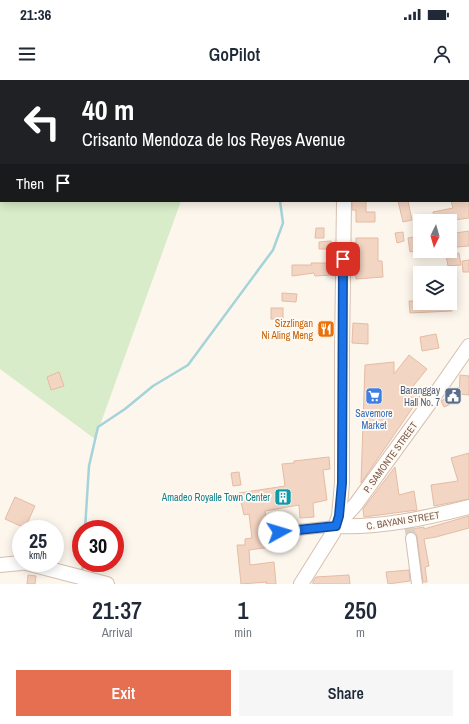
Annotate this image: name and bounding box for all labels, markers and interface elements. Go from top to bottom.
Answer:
text: 21:36 [20,4,51,25]
text: GoPilot [209,42,260,67]
icon: menu [16,43,38,65]
icon: person [431,43,453,65]
text: 40 m [82,91,134,129]
icon: left [16,96,68,148]
text: Crisanto Mendoza de los Reyes Avenue [82,127,345,152]
icon: arrive [52,172,74,194]
text: Then [16,173,44,194]
north arrow [413,214,457,258]
map controls [413,214,457,310]
pin [326,242,360,276]
icon: arrive [332,248,354,270]
button: layers [413,266,457,310]
place label: Sizzlingan Ni Aling Meng [261,317,313,342]
restaurant icon: Sizzlingan Ni Aling Meng [316,319,336,339]
place label: Baranggay Hall No. 7 [400,384,441,409]
supermarket icon: Savemore Market [364,386,384,406]
public building icon: Baranggay Hall No. 7 [443,386,463,406]
place label: Savemore Market [355,407,393,432]
street label: P. SAMONTE STREET [360,419,420,495]
building icon: Amadeo Royalle Town Center [273,487,293,507]
place label: Amadeo Royalle Town Center [161,491,270,504]
street label: C. BAYANI STREET [366,508,441,533]
position arrow [258,511,300,553]
speed limit sign: 30 [72,520,124,572]
text: 25 [29,527,47,554]
text: km/h [29,549,47,562]
text: 21:37 [92,594,142,626]
text: 1 [238,594,249,626]
text: 250 [344,594,377,626]
text: Arrival [102,624,132,641]
text: min [234,624,252,641]
text: m [356,624,365,641]
button: Exit [16,670,231,716]
button: Share [239,670,453,716]

